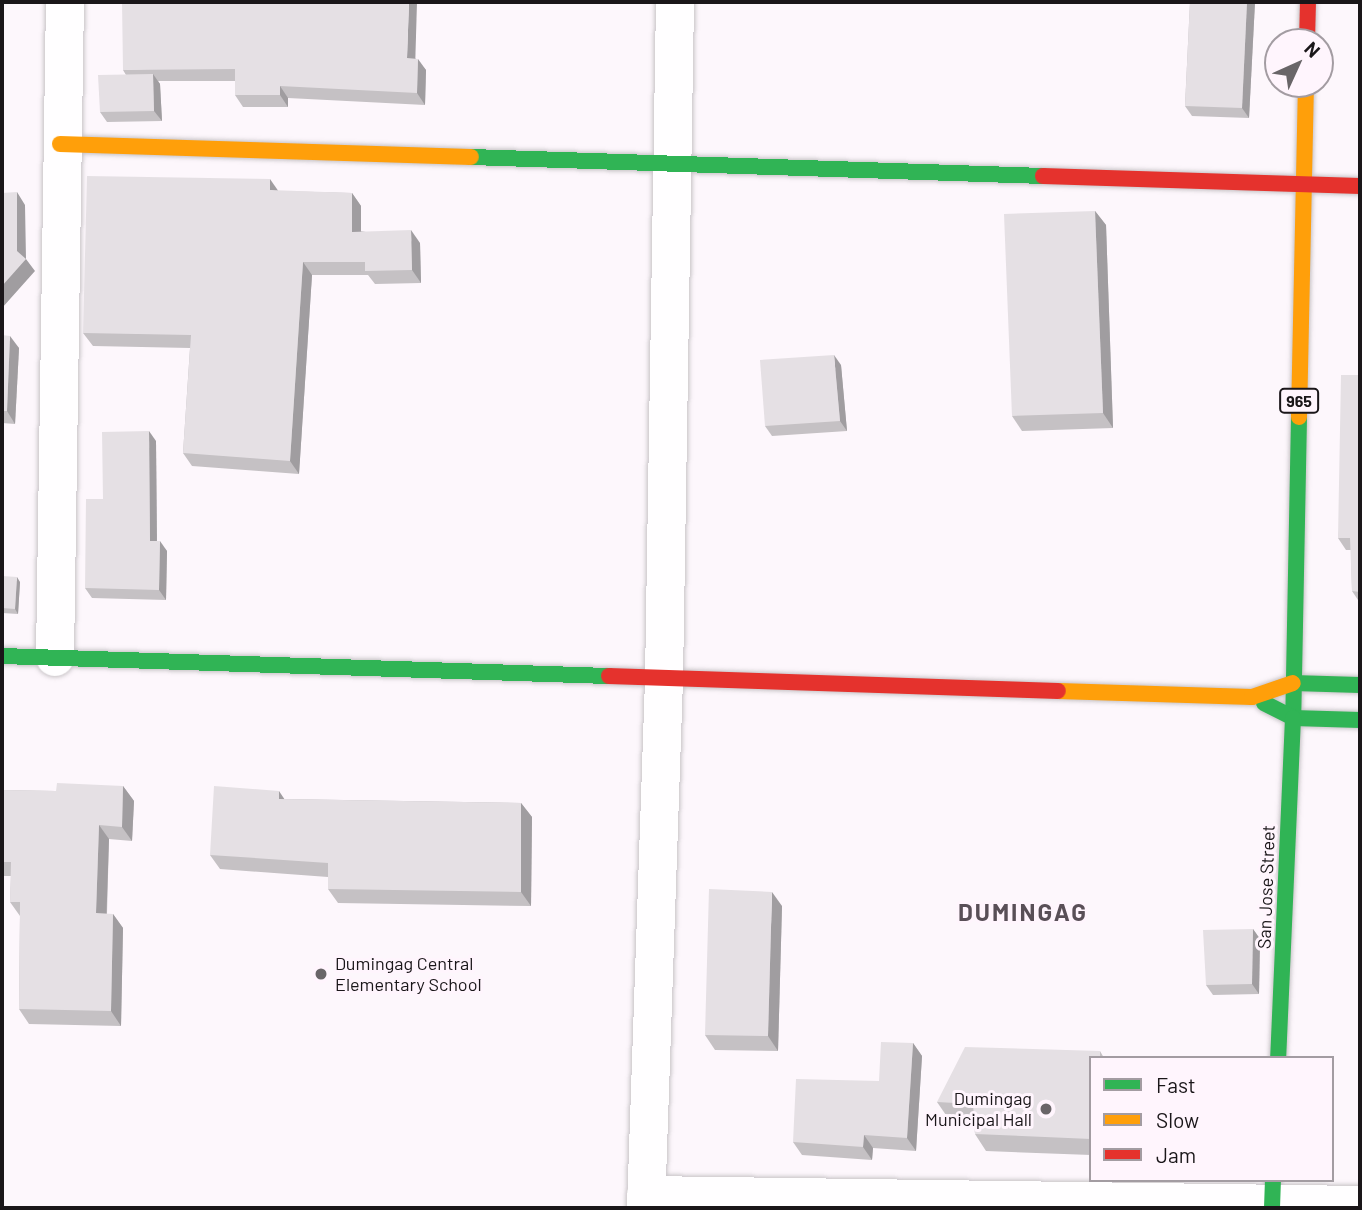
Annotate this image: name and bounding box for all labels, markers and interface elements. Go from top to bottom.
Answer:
north arrow [1264,28,1334,98]
text: N [1300,37,1325,62]
road number: 965 [1278,388,1320,414]
street label: San Jose Street [1253,825,1279,949]
district label: DUMINGAG [959,898,1087,926]
place label: Dumingag Central Elementary School [335,953,482,996]
marker: Dumingag Central Elementary School [313,966,329,982]
legend [1089,1056,1334,1182]
text: Fast [1156,1072,1196,1097]
place label: Dumingag Municipal Hall [925,1088,1032,1130]
marker: Dumingag Municipal Hall [1038,1101,1054,1117]
text: Slow [1156,1107,1199,1132]
text: Jam [1156,1142,1196,1167]

